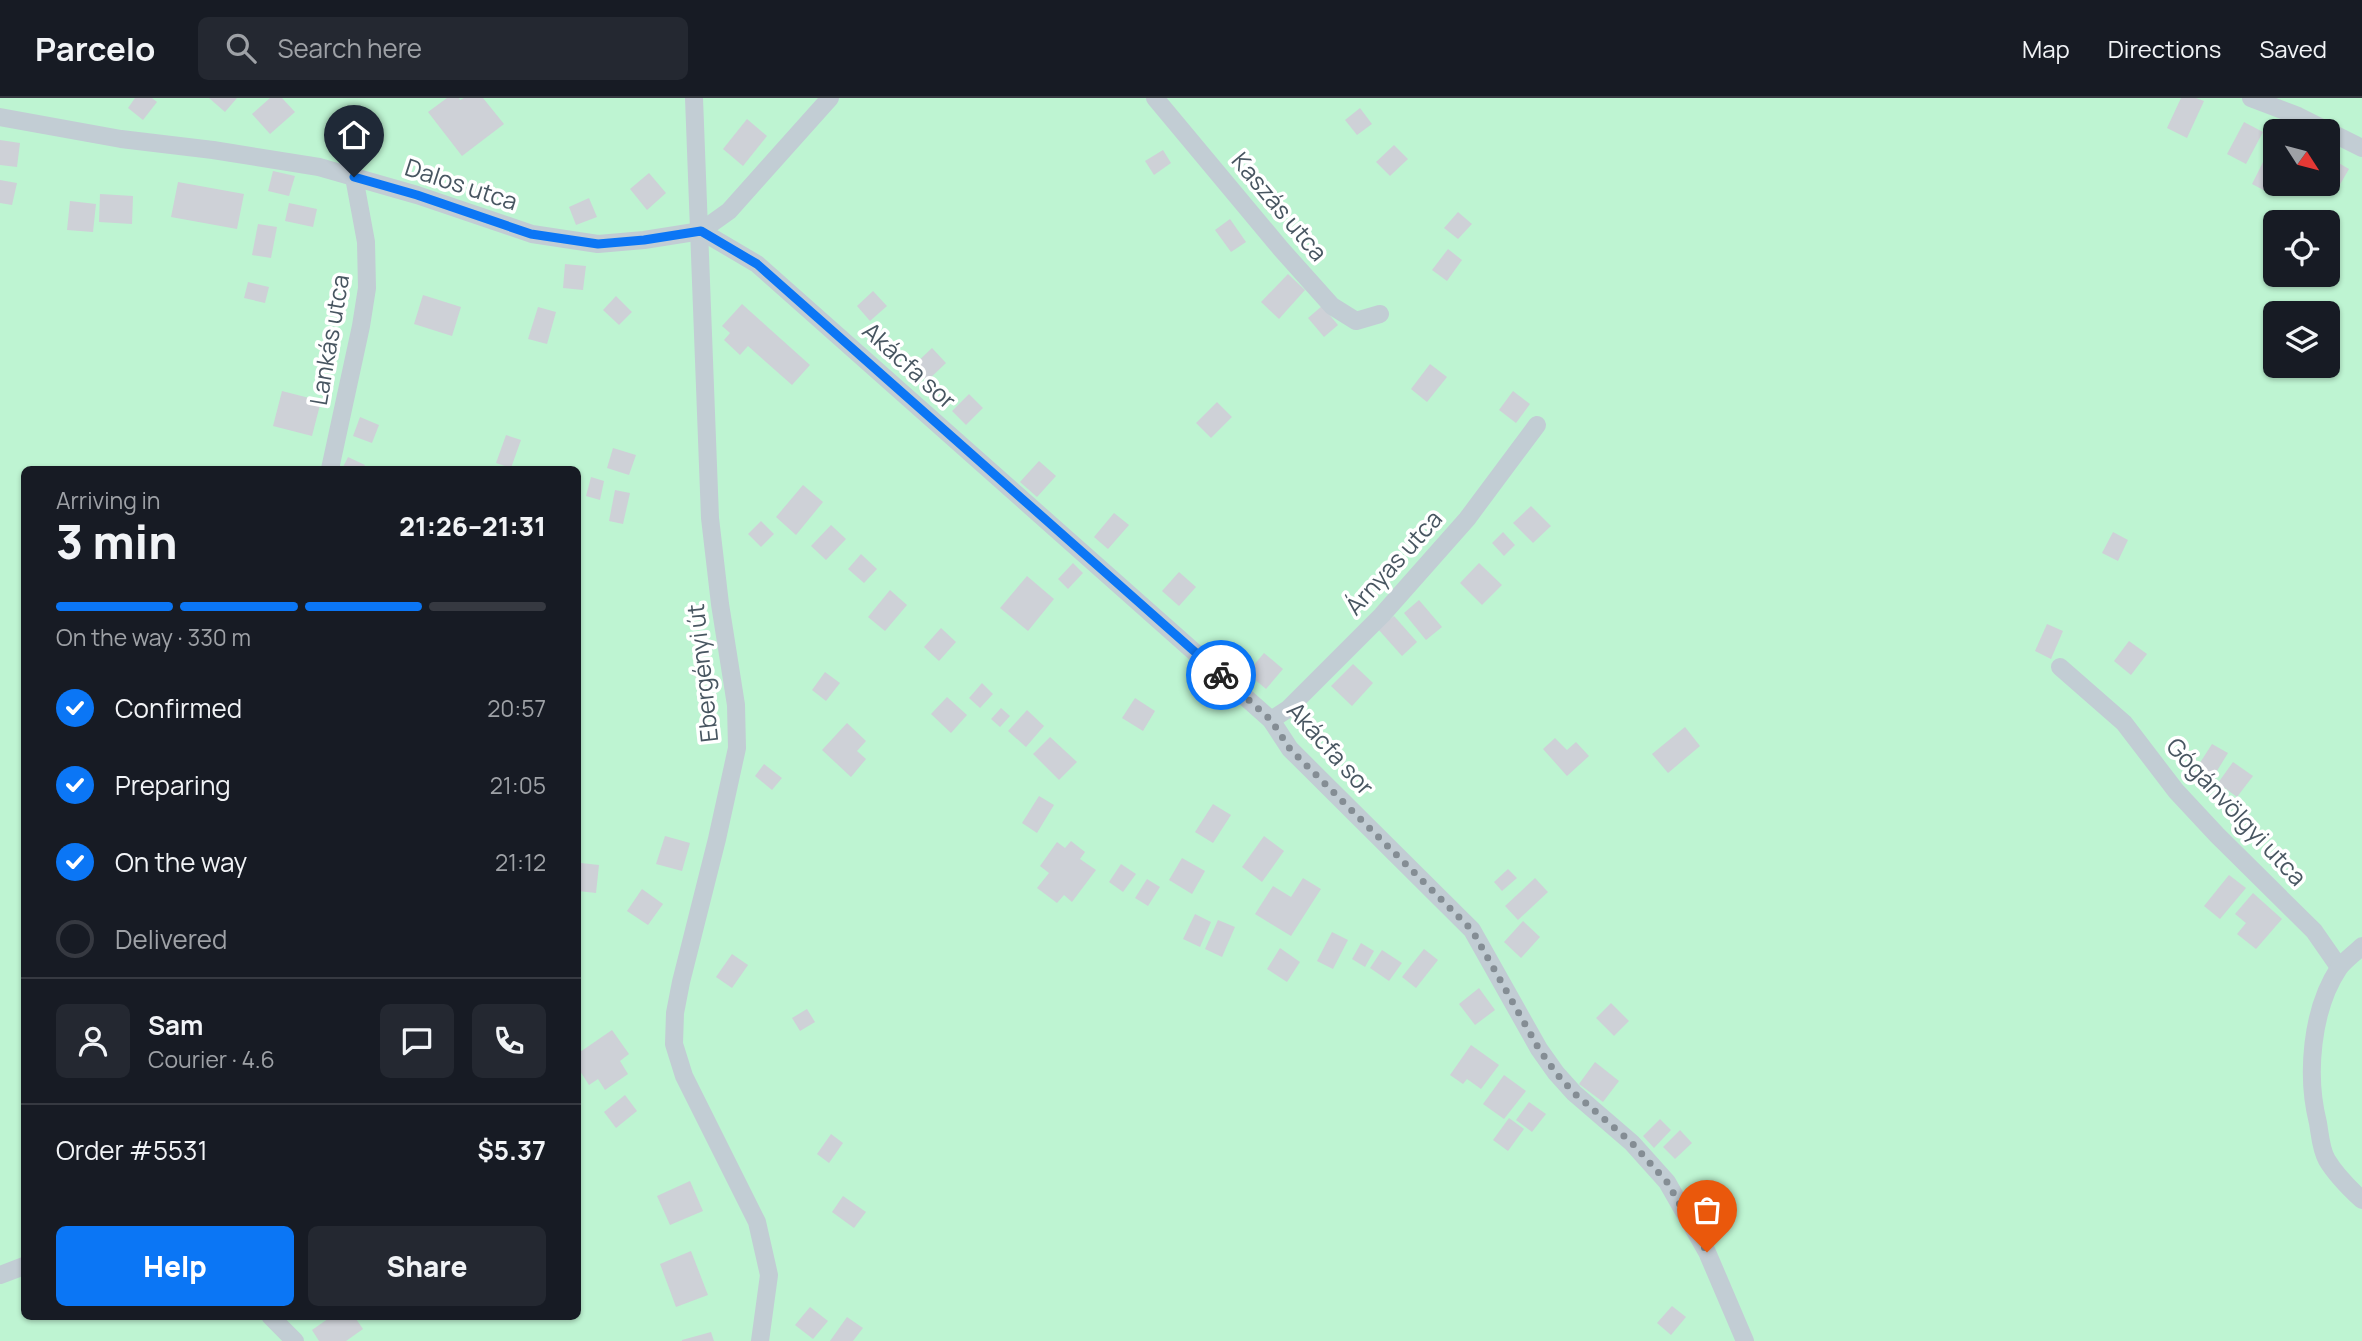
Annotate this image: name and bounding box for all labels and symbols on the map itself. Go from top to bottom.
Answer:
pin [324,105,384,177]
north arrow [2263,119,2340,196]
street label: Kaszás utca [1225,145,1335,268]
street label: Dalos utca [401,150,522,217]
street label: Lankás utca [301,272,356,408]
street label: Akácfa sor [856,314,964,416]
street label: Árnyas utca [1337,502,1449,622]
street label: Ebergényi út [678,602,725,744]
courier [1186,640,1256,710]
street label: Akácfa sor [1280,694,1382,802]
street label: Gógánvölgyi utca [2160,730,2315,892]
pin [1677,1180,1737,1252]

